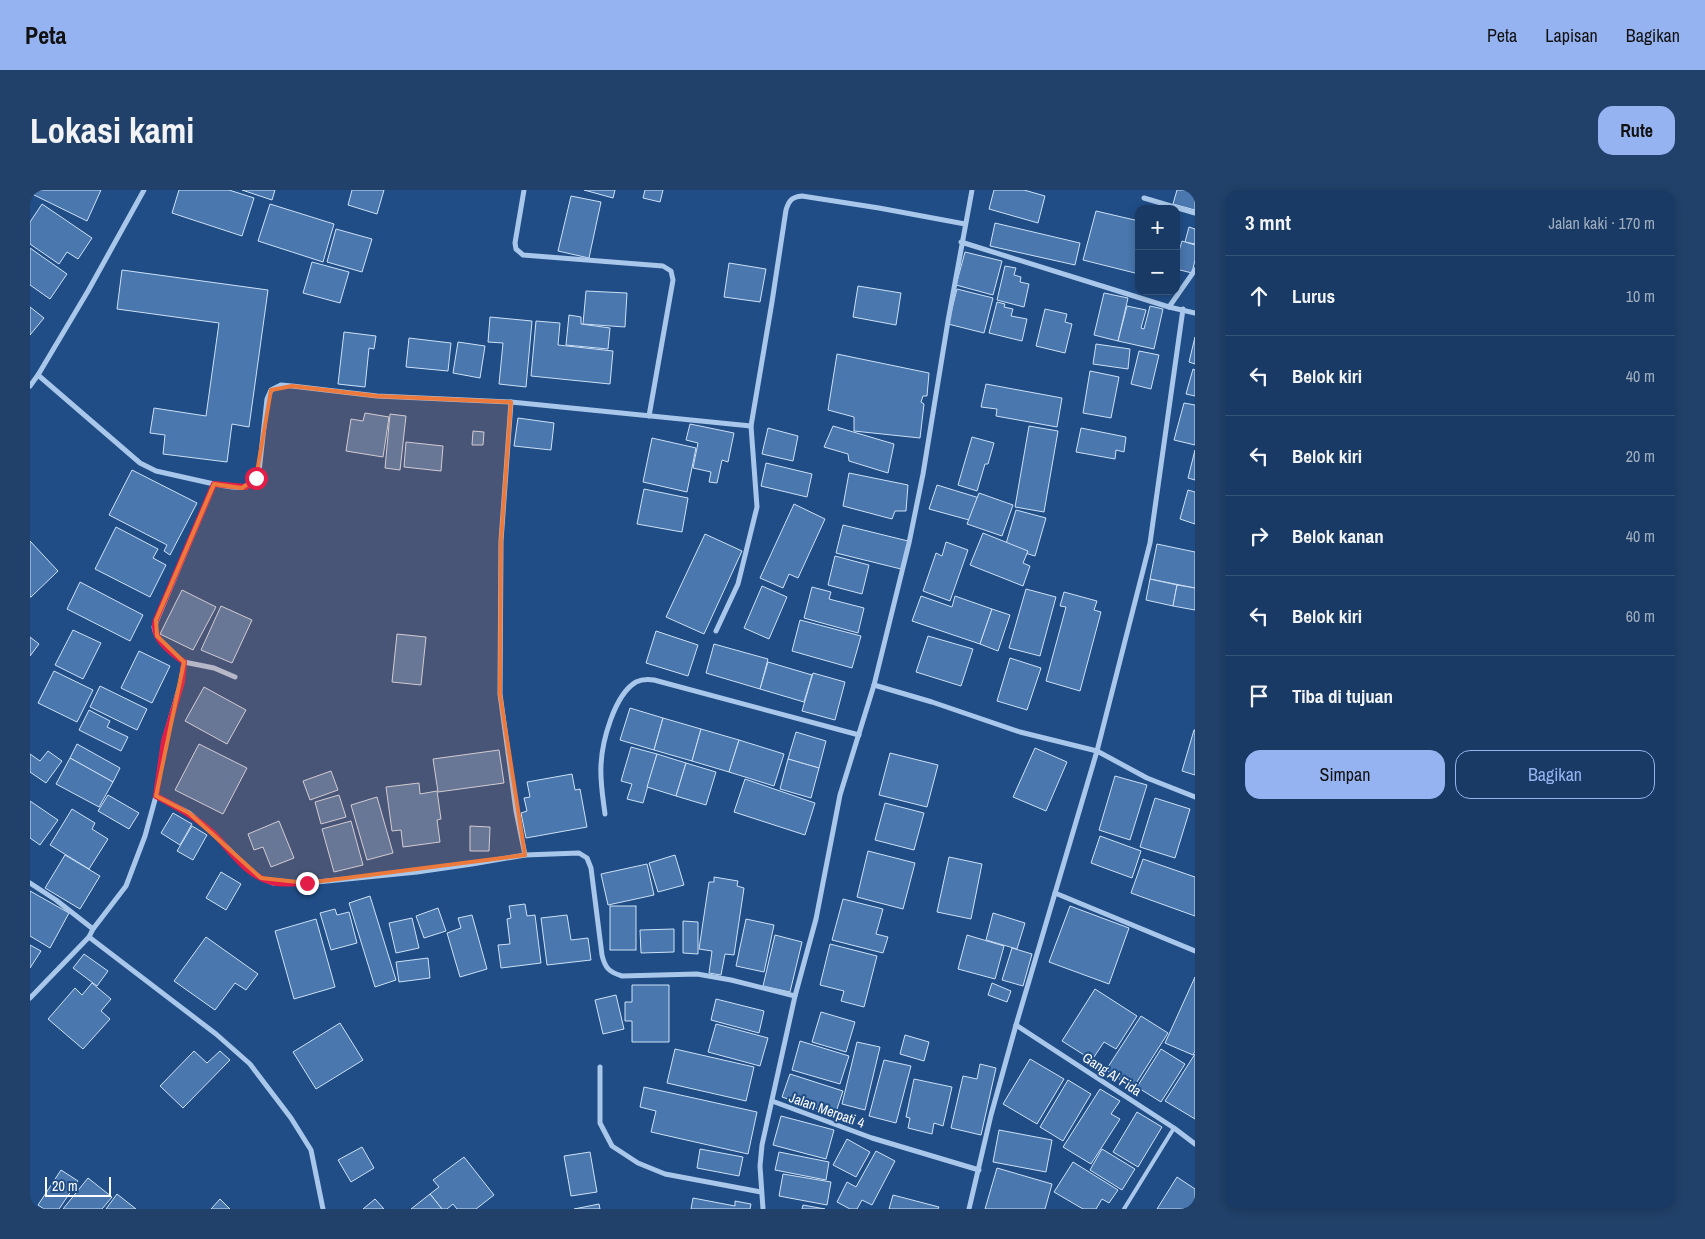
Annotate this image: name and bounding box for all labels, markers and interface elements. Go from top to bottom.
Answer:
text: Peta [25,19,67,51]
text: Peta [1487,23,1517,48]
text: Lapisan [1545,23,1598,48]
text: Bagikan [1626,23,1680,48]
button: Rute [1598,106,1675,155]
text: Lokasi kami [30,107,194,154]
map controls [1135,205,1180,295]
button: + [1135,205,1180,250]
text: 3 mnt [1245,208,1291,237]
text: Jalan kaki · 170 m [1549,212,1655,234]
button: − [1135,250,1180,295]
icon: ahead [1245,282,1273,310]
text: Lurus [1292,283,1335,309]
text: 10 m [1626,285,1655,307]
icon: left [1245,362,1273,390]
text: Belok kiri [1292,363,1362,389]
text: 40 m [1626,365,1655,387]
icon: left [1245,442,1273,470]
text: Belok kiri [1292,443,1362,469]
text: 20 m [1626,445,1655,467]
route start [245,467,268,490]
icon: right [1245,522,1273,550]
text: Belok kanan [1292,523,1384,549]
text: 40 m [1626,525,1655,547]
icon: left [1245,602,1273,630]
text: Belok kiri [1292,603,1362,629]
text: 60 m [1626,605,1655,627]
icon: arrive [1245,682,1273,710]
text: Tiba di tujuan [1292,683,1393,709]
button: Simpan [1245,750,1445,799]
button: Bagikan [1455,750,1655,799]
route end [296,872,319,895]
street label: Gang Al Fida [1079,1048,1146,1100]
street label: Jalan Merpati 4 [787,1088,868,1132]
scale bar [45,1174,111,1197]
text: 20 m [52,1177,78,1195]

